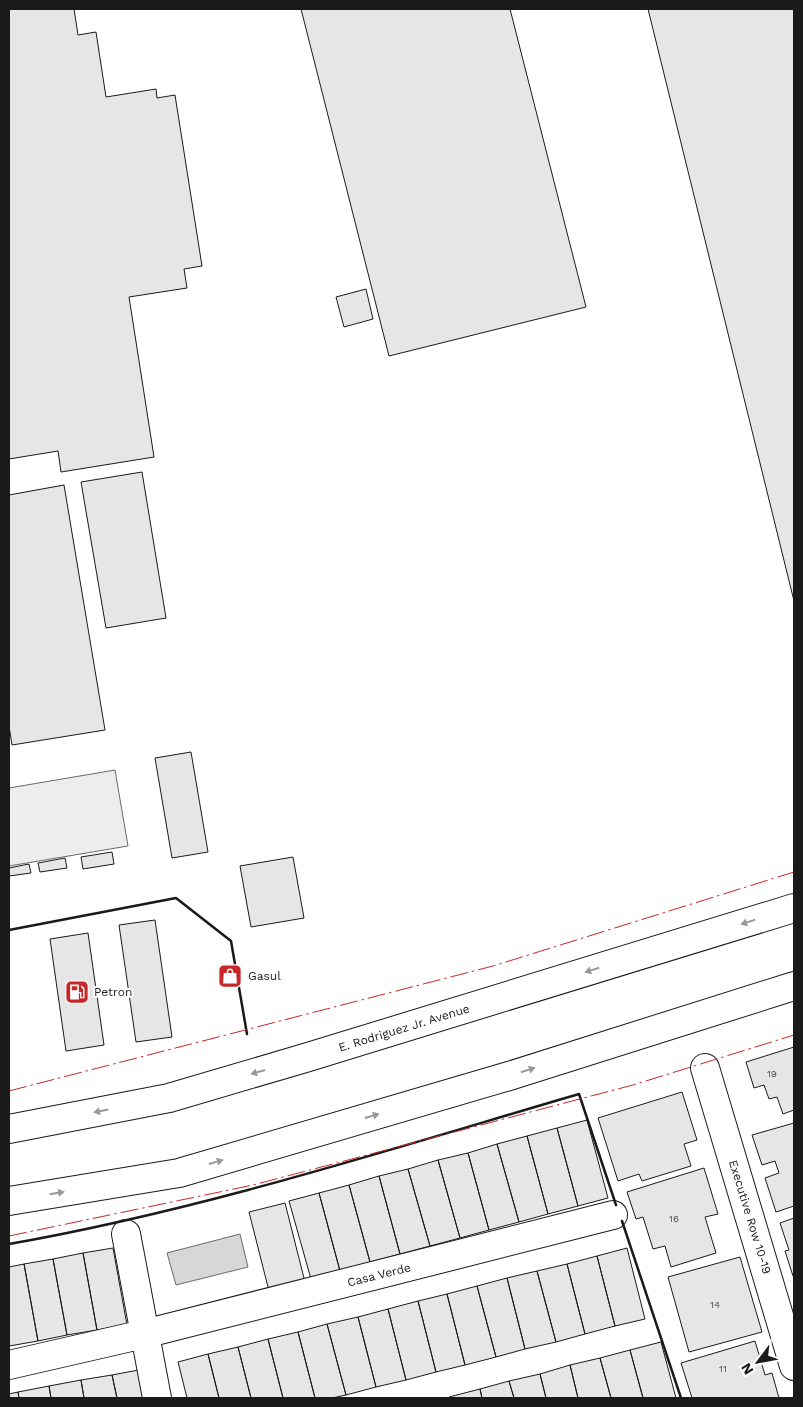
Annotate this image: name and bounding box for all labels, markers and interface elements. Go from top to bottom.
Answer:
one-way arrow [740,919,755,926]
shop icon: Gasul [217,963,243,989]
one-way arrow [585,966,600,974]
place label: Gasul [248,969,281,983]
fuel station icon: Petron [64,979,90,1005]
place label: Petron [94,985,132,999]
street label: E. Rodriguez Jr. Avenue [337,1001,471,1055]
one-way arrow [521,1066,536,1074]
one-way arrow [250,1068,265,1076]
house number: 19 [767,1068,777,1079]
one-way arrow [93,1107,108,1115]
one-way arrow [365,1112,380,1120]
one-way arrow [209,1158,224,1166]
street label: Executive Row 10-19 [726,1158,774,1276]
one-way arrow [49,1189,65,1197]
house number: 16 [669,1213,679,1224]
street label: Casa Verde [346,1260,412,1290]
house number: 14 [710,1299,720,1310]
north arrow [733,1337,783,1387]
text: N [737,1360,757,1378]
house number: 11 [719,1363,727,1374]

